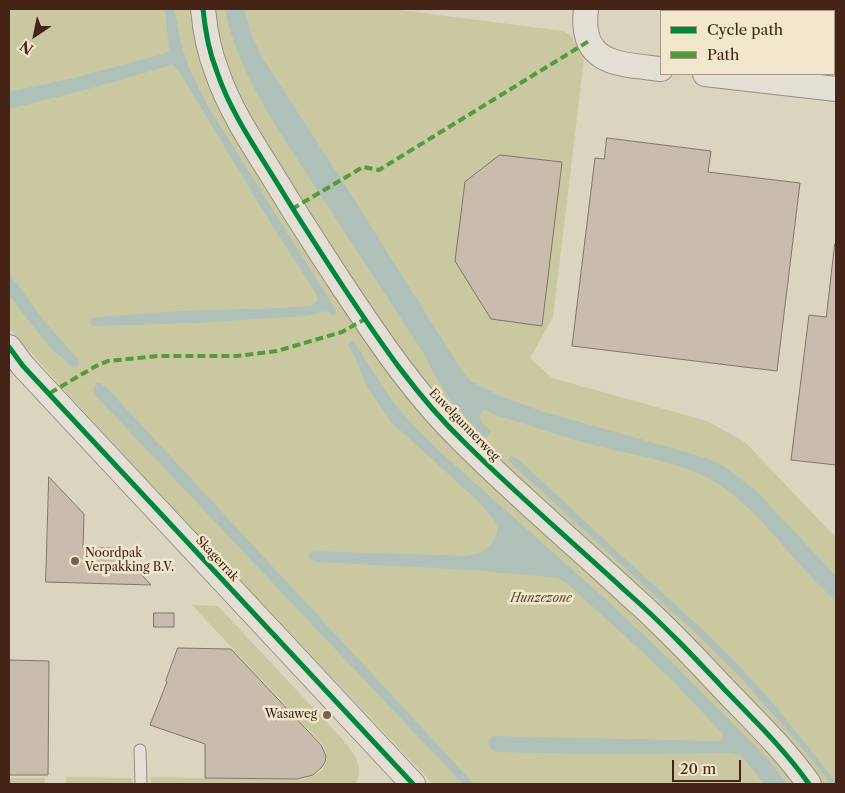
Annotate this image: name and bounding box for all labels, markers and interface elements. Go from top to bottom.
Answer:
north arrow [10,10,60,60]
legend [660,10,835,75]
text: Cycle path [707,20,783,39]
text: N [17,37,37,58]
text: Path [707,45,739,64]
street label: Euvelgunnerweg [426,386,502,464]
street label: Skagerrak [192,533,242,585]
place label: Noordpak Verpakking B.V. [85,547,174,575]
marker: Noordpak Verpakking B.V. [69,555,81,567]
park label: Hunzezone [510,592,572,606]
place label: Wasaweg [265,708,317,722]
marker: Wasaweg [321,709,333,721]
scale bar [675,750,744,782]
text: 20 m [680,759,716,778]

